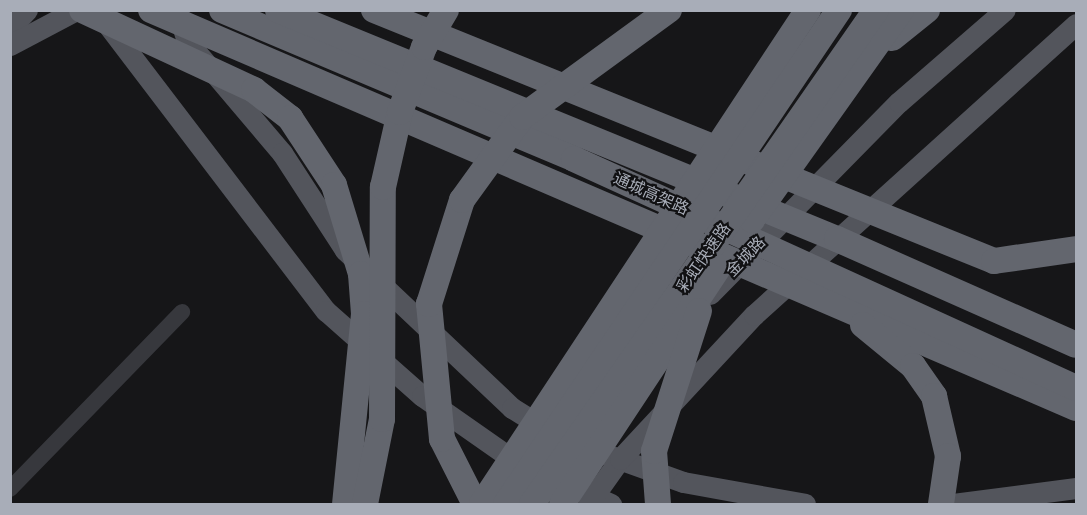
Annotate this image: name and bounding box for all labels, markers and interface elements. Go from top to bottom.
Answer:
street label: 通城高架路 [611,169,691,219]
street label: 彩虹快速路 [673,220,735,296]
street label: 金城路 [722,233,770,281]

